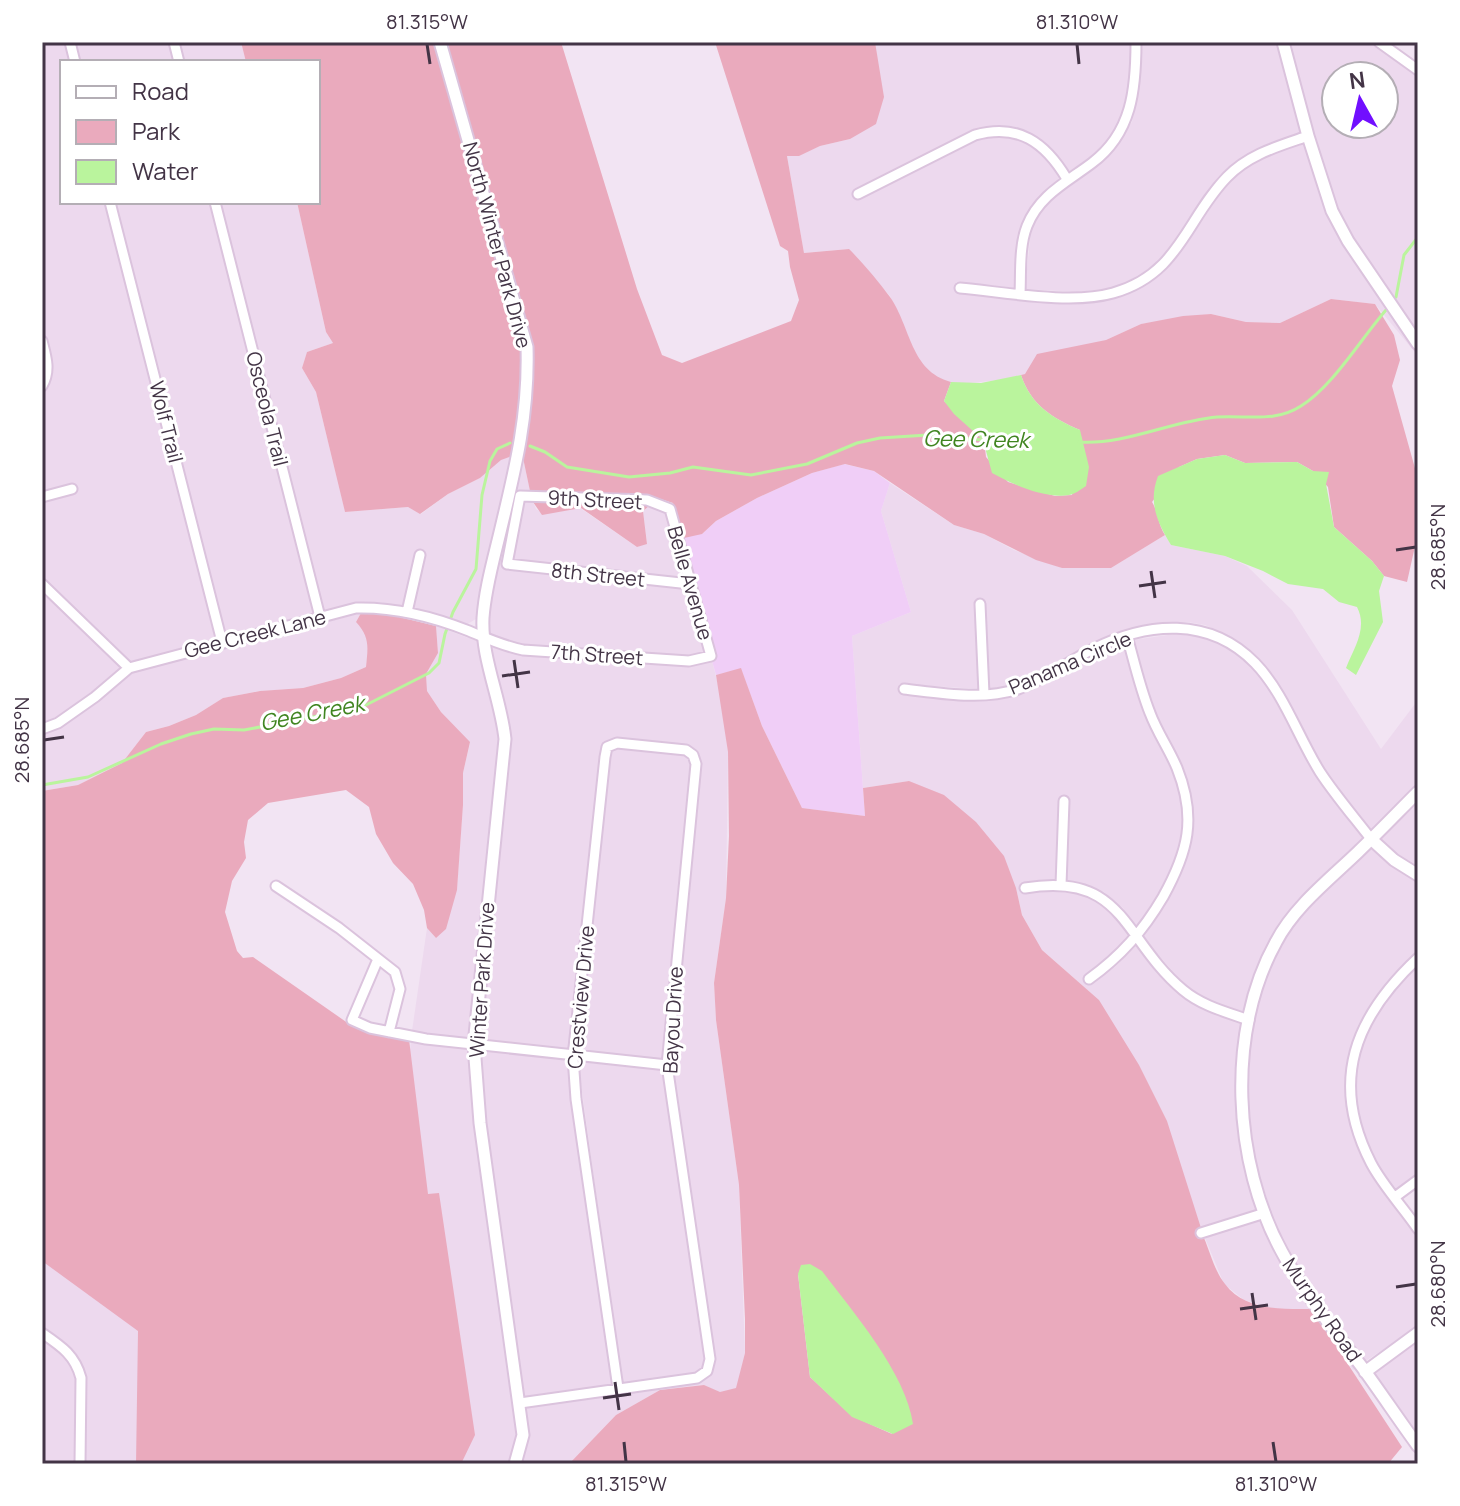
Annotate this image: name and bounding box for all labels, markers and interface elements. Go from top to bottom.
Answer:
text: 81.315°W [386,8,468,35]
text: 81.310°W [1036,8,1119,35]
legend [60,60,320,204]
north arrow [1320,60,1400,140]
text: N [1347,64,1367,96]
text: Road [132,74,189,107]
text: Park [132,114,181,147]
street label: North Winter Park Drive [457,139,538,351]
text: Water [132,154,199,187]
street label: Osceola Trail [240,349,295,469]
street label: Wolf Trail [143,378,190,466]
water label: Gee Creek [923,423,1032,455]
street label: 9th Street [547,484,643,515]
text: 28.685°N [1424,504,1451,590]
street label: Belle Avenue [661,523,720,643]
street label: 8th Street [550,556,646,593]
street label: Gee Creek Lane [181,603,328,664]
street label: Panama Circle [1004,625,1135,701]
street label: 7th Street [550,638,644,671]
water label: Gee Creek [257,688,370,738]
text: 28.685°N [8,697,35,783]
street label: Winter Park Drive [463,901,500,1059]
street label: Crestview Drive [561,924,600,1070]
street label: Bayou Drive [656,966,689,1074]
text: 28.680°N [1424,1241,1451,1328]
street label: Murphy Road [1276,1252,1368,1367]
text: 81.315°W [585,1470,667,1497]
text: 81.310°W [1235,1470,1318,1497]

